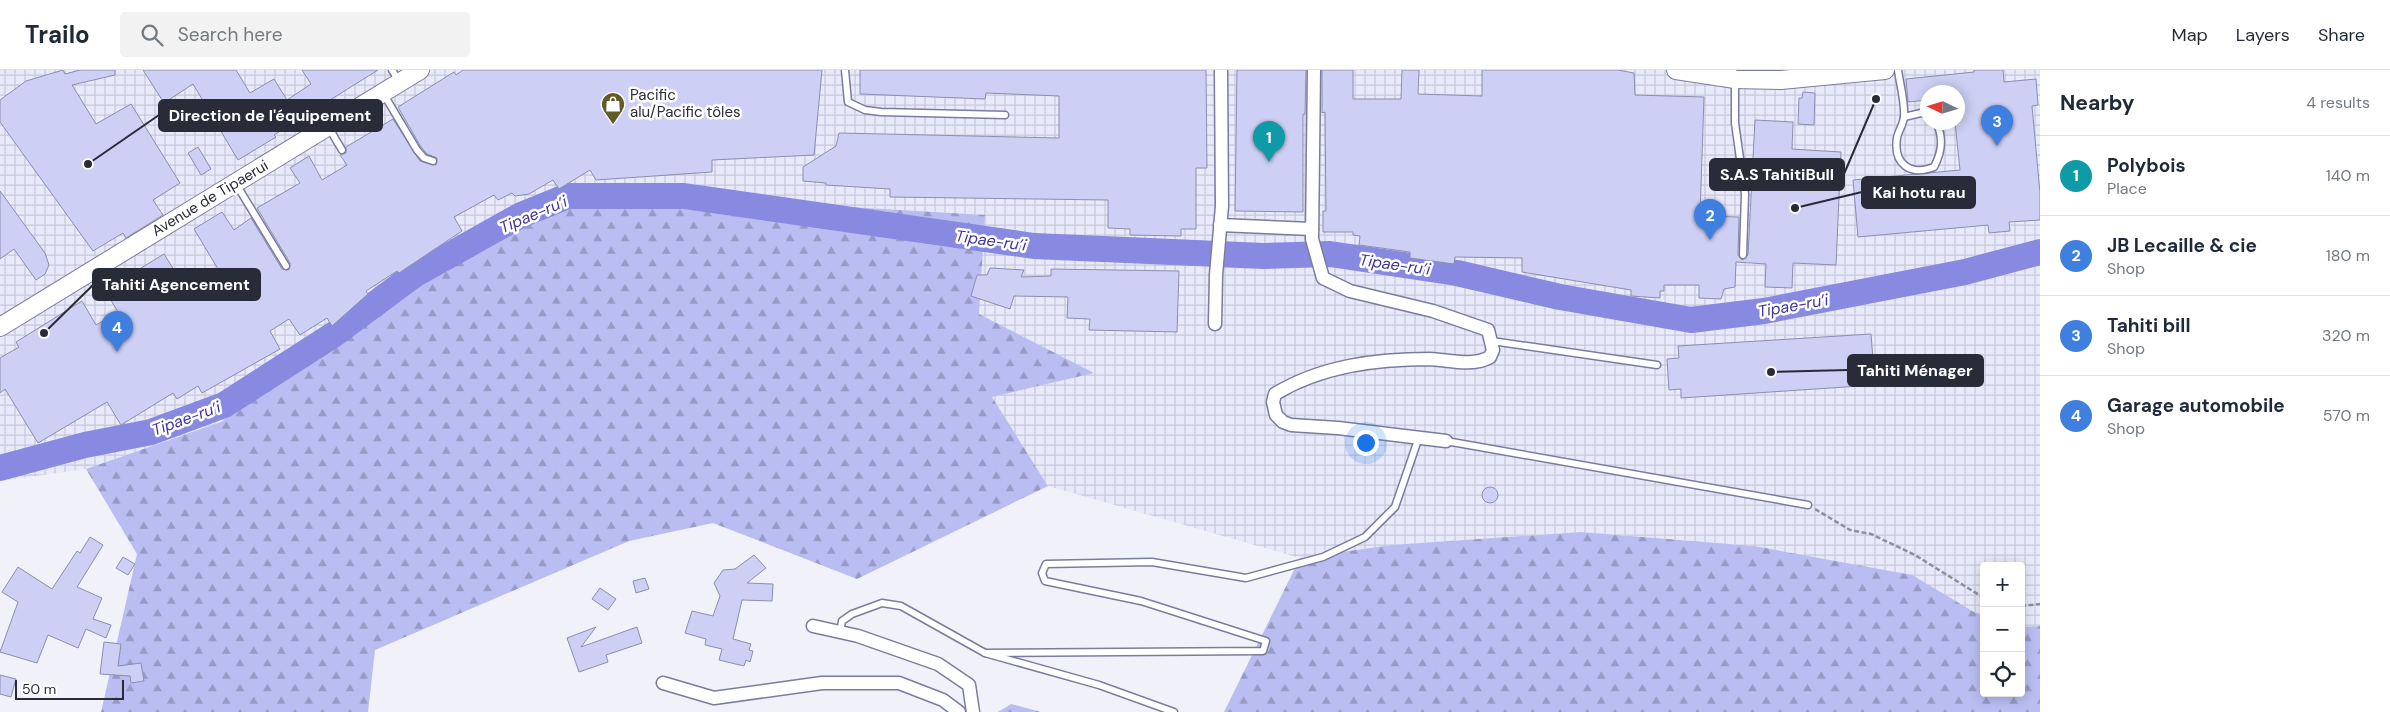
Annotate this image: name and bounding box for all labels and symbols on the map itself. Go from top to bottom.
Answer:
place label: Pacific alu/Pacific tôles [630,85,741,122]
north arrow [1920,85,1965,130]
shop icon: Pacific alu/Pacific tôles [600,91,626,125]
callout: Direction de l'équipement [159,100,382,131]
text: Direction de l'équipement [169,105,371,126]
pin: 3 [1981,105,2013,146]
pin: 1 [1253,121,1285,162]
street label: Avenue de Tipaerui [148,155,272,241]
callout: S.A.S TahitiBull [1710,159,1844,190]
text: S.A.S TahitiBull [1720,164,1834,185]
callout: Kai hotu rau [1862,177,1975,208]
text: Kai hotu rau [1872,182,1966,203]
water label: Tipae-ru’i [496,190,571,238]
pin: 2 [1694,199,1726,240]
water label: Tipae-ru’i [954,225,1029,256]
water label: Tipae-ru’i [1358,249,1433,280]
callout: Tahiti Agencement [93,269,260,300]
text: Tahiti Agencement [102,274,250,295]
water label: Tipae-ru’i [1756,289,1831,322]
pin: 4 [101,311,133,352]
callout: Tahiti Ménager [1848,355,1983,386]
text: Tahiti Ménager [1857,360,1973,381]
water label: Tipae-ru’i [149,396,224,441]
your location [1353,430,1379,456]
scale bar [15,677,124,700]

